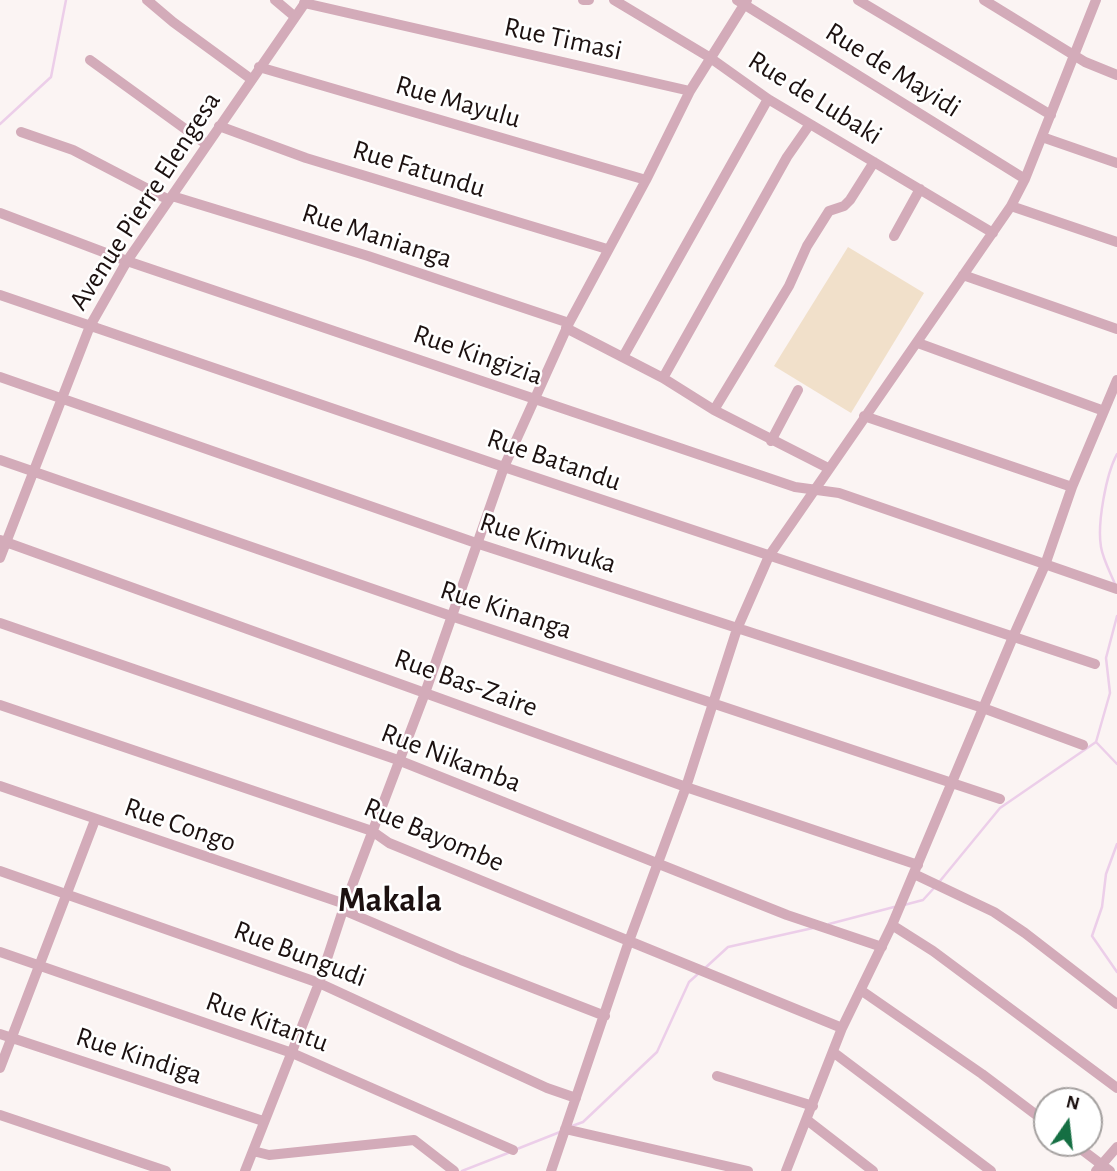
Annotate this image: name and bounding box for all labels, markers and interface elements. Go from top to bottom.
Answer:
street label: Rue Timasi [501,10,625,68]
street label: Rue de Mayidi [819,15,967,125]
street label: Rue de Lubaki [742,44,888,152]
street label: Rue Mayulu [392,68,524,136]
street label: Avenue Pierre Elengesa [62,85,228,317]
street label: Rue Fatundu [348,133,490,205]
street label: Rue Manianga [298,196,456,276]
street label: Rue Kingizia [409,317,547,393]
street label: Rue Batandu [483,421,625,499]
street label: Rue Kimvuka [475,505,621,581]
street label: Rue Kinanga [436,573,576,647]
street label: Rue Bas-Zaire [390,642,542,724]
street label: Rue Nikamba [376,716,526,800]
street label: Rue Congo [120,790,240,860]
street label: Rue Bayombe [359,790,509,880]
district label: Makala [338,879,442,921]
street label: Rue Bungudi [229,913,371,995]
street label: Rue Kitantu [201,984,333,1060]
street label: Rue Kindiga [72,1020,206,1092]
north arrow [1033,1087,1103,1157]
text: N [1064,1092,1081,1114]

